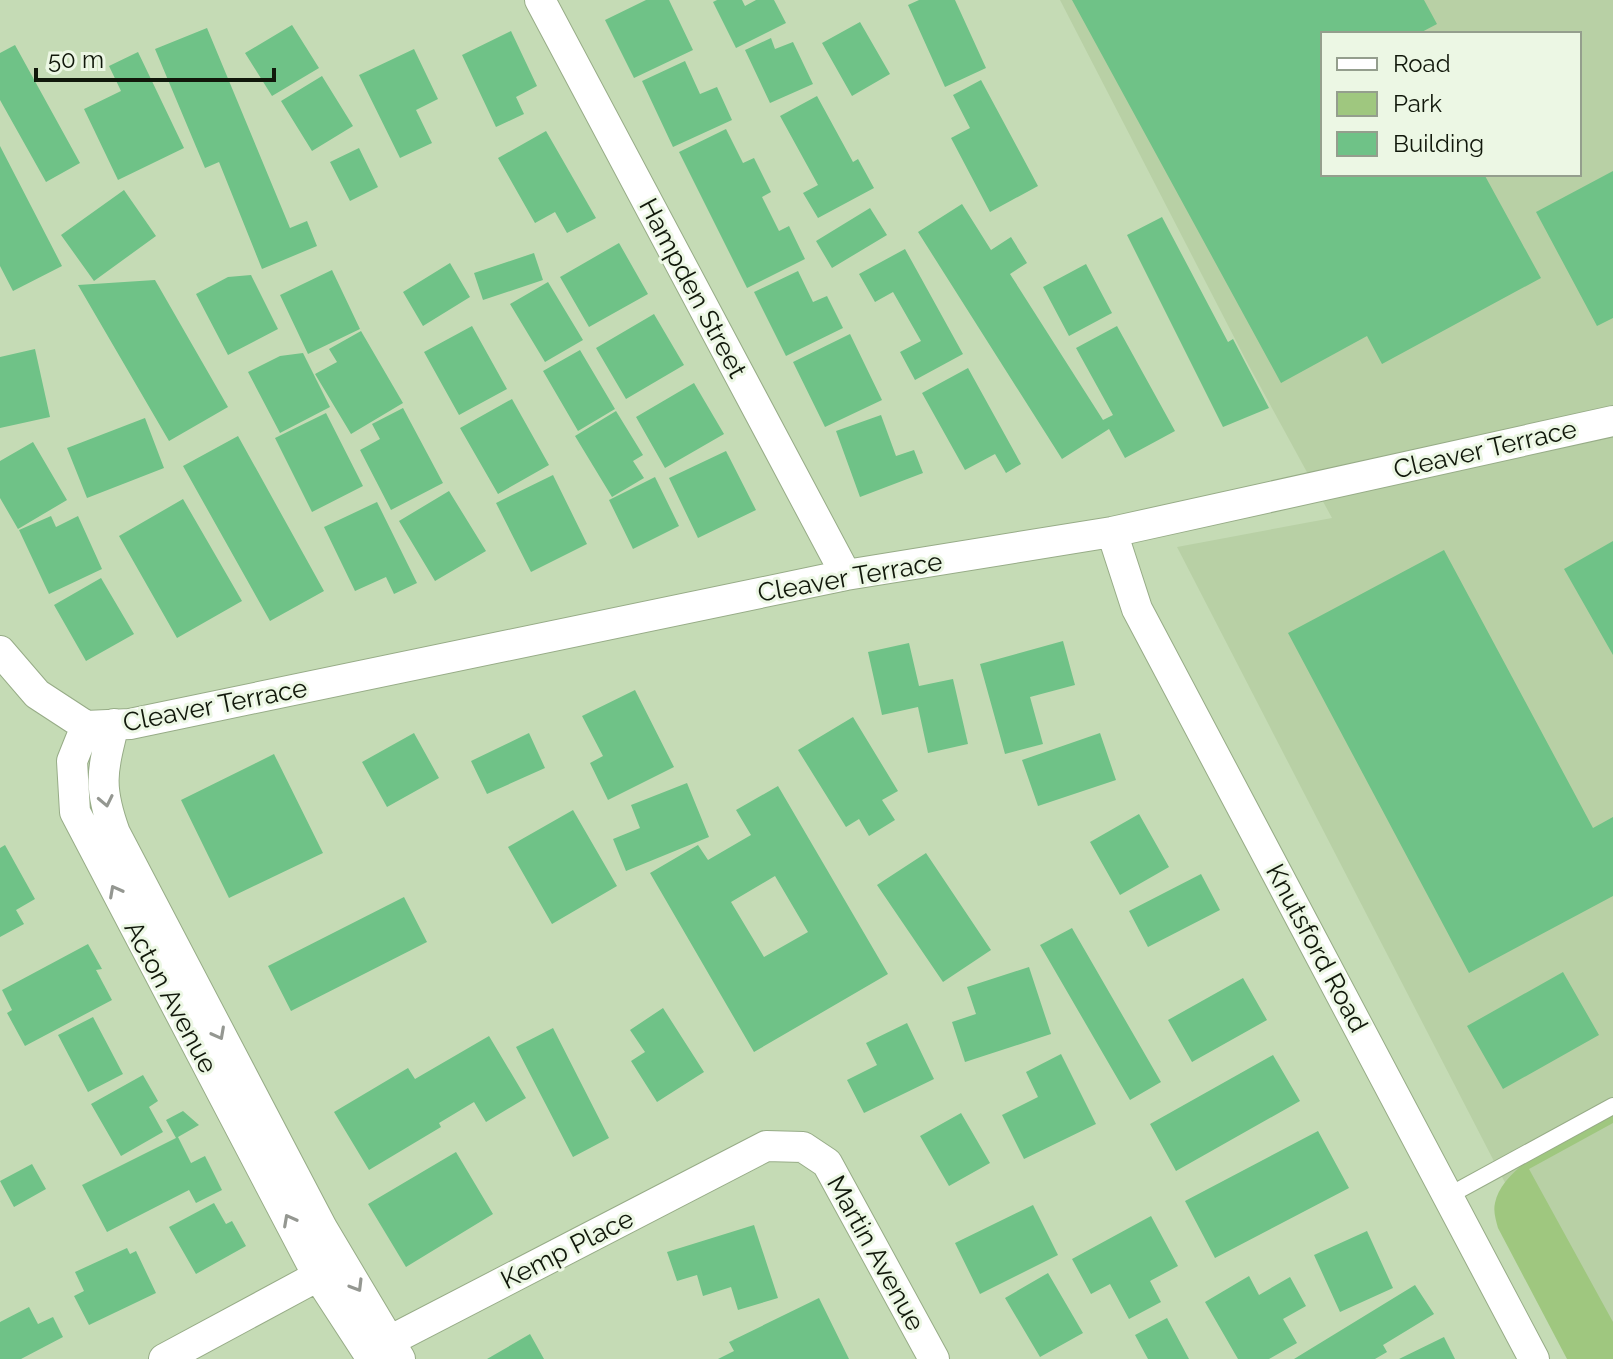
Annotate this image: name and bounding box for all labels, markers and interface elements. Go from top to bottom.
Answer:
scale bar [36,32,274,82]
legend [1321,32,1581,176]
text: 50 m [48,45,104,74]
text: Road [1393,49,1451,78]
text: Park [1393,89,1442,118]
text: Building [1393,129,1484,158]
street label: Hampden Street [633,193,753,383]
street label: Cleaver Terrace [1391,413,1579,485]
street label: Cleaver Terrace [755,546,945,608]
street label: Cleaver Terrace [120,672,310,738]
one-way arrow [96,794,113,807]
street label: Knutsford Road [1260,859,1374,1037]
one-way arrow [110,884,125,899]
street label: Acton Avenue [118,916,224,1078]
one-way arrow [210,1025,225,1040]
street label: Martin Avenue [821,1170,931,1336]
street label: Kemp Place [496,1203,638,1295]
one-way arrow [283,1214,298,1228]
one-way arrow [347,1277,363,1292]

